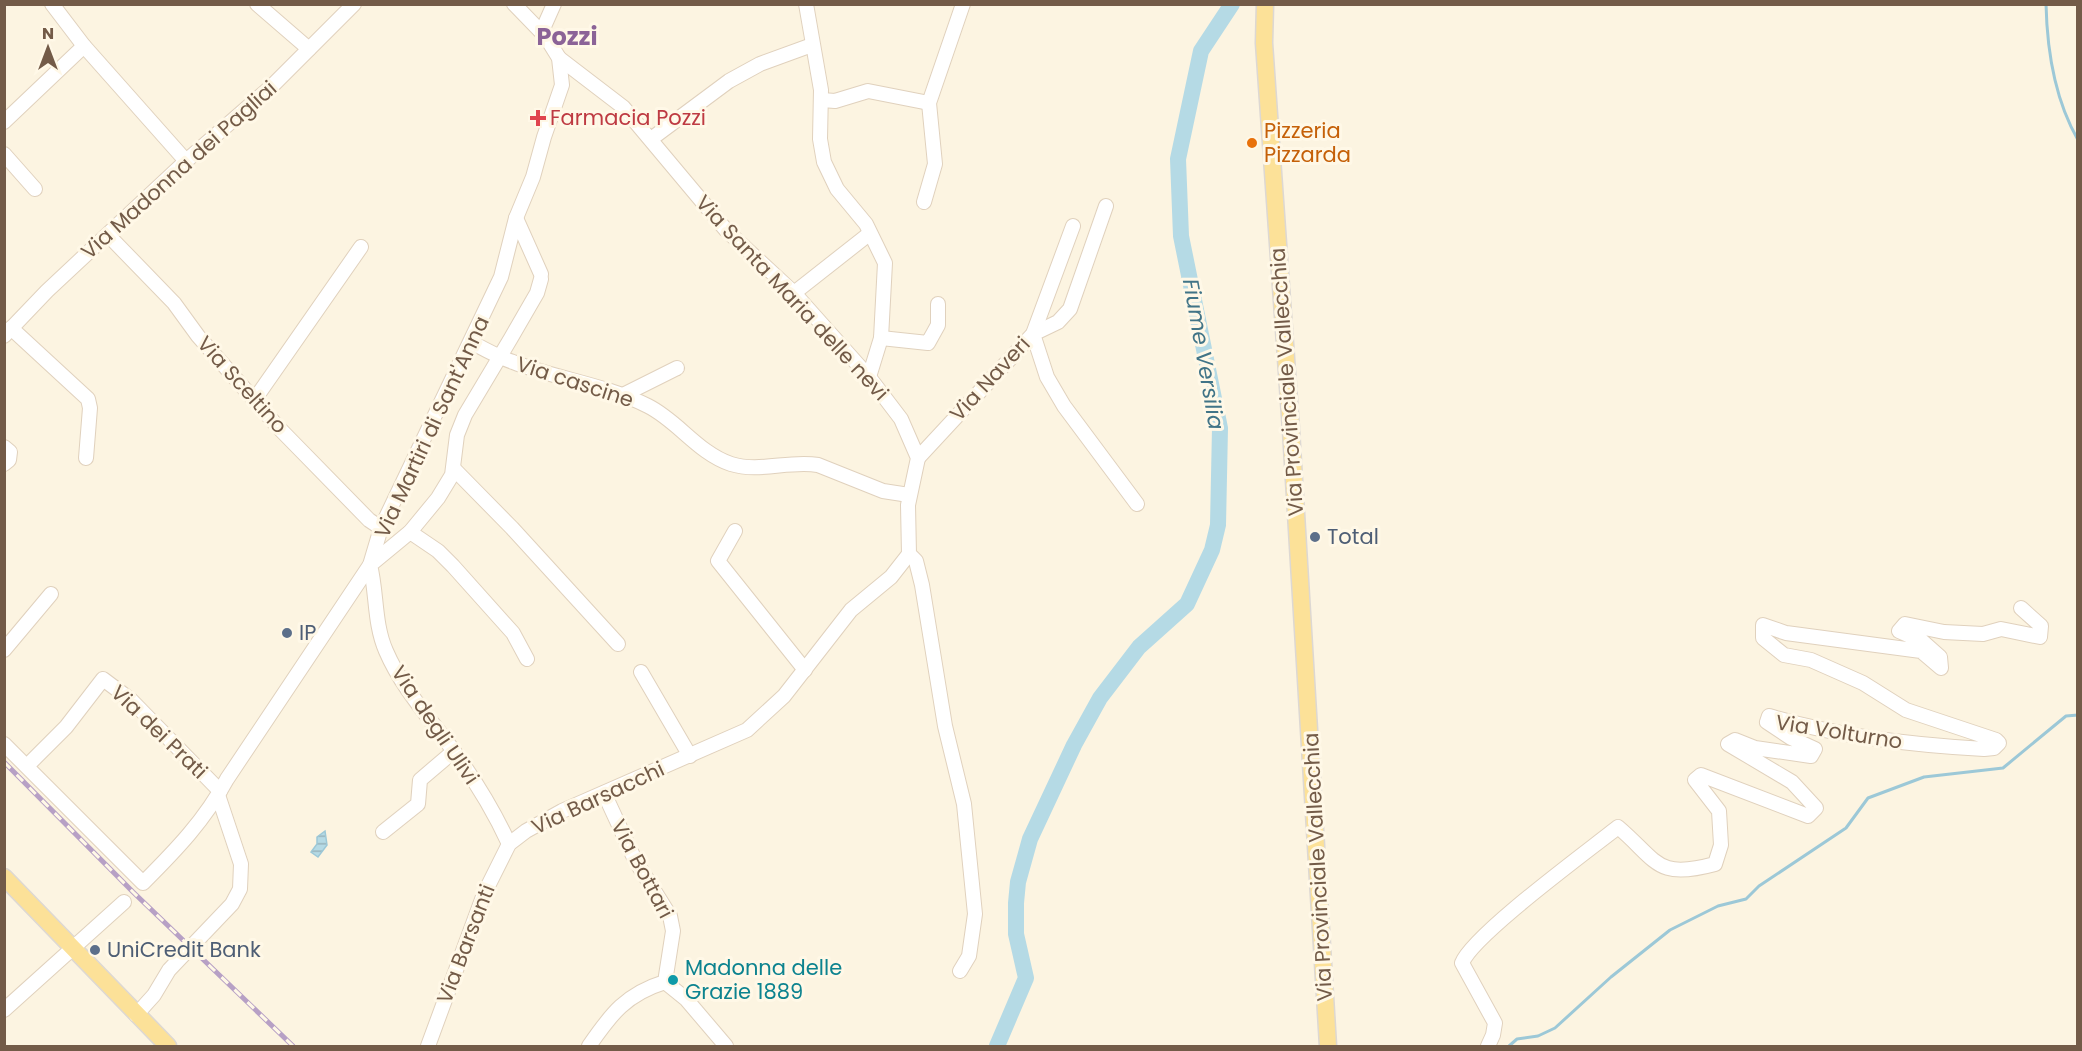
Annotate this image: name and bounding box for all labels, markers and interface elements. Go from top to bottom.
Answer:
north arrow [18,18,78,78]
district label: Pozzi [536,20,598,53]
text: N [42,22,54,45]
street label: Via Madonna dei Pagliai [75,74,283,265]
place label: Farmacia Pozzi [550,103,706,132]
marker: Farmacia Pozzi [531,111,545,125]
place label: Pizzeria Pizzarda [1264,116,1351,169]
marker: Pizzeria Pizzarda [1245,136,1259,150]
street label: Via Santa Maria delle nevi [689,189,895,407]
street label: Via Provinciale Vallecchia [1263,247,1310,517]
water label: Fiume Versilia [1175,276,1232,432]
street label: Via Martiri di Sant'Anna [367,311,496,543]
street label: Via Sceltino [191,330,294,440]
street label: Via Naveri [943,330,1036,427]
street label: Via cascine [513,349,637,414]
place label: Total [1327,522,1379,551]
marker: Total [1308,530,1322,544]
place label: IP [299,618,316,647]
marker: IP [280,626,294,640]
street label: Via degli Ulivi [385,659,486,790]
street label: Via dei Prati [105,678,214,785]
street label: Via Volturno [1774,707,1904,756]
street label: Via Provinciale Vallecchia [1296,732,1339,1002]
street label: Via Barsacchi [527,754,669,841]
street label: Via Bottari [604,814,681,923]
street label: Via Barsanti [430,880,502,1008]
place label: UniCredit Bank [107,935,261,964]
marker: UniCredit Bank [88,943,102,957]
place label: Madonna delle Grazie 1889 [685,953,842,1006]
marker: Madonna delle Grazie 1889 [666,973,680,987]

